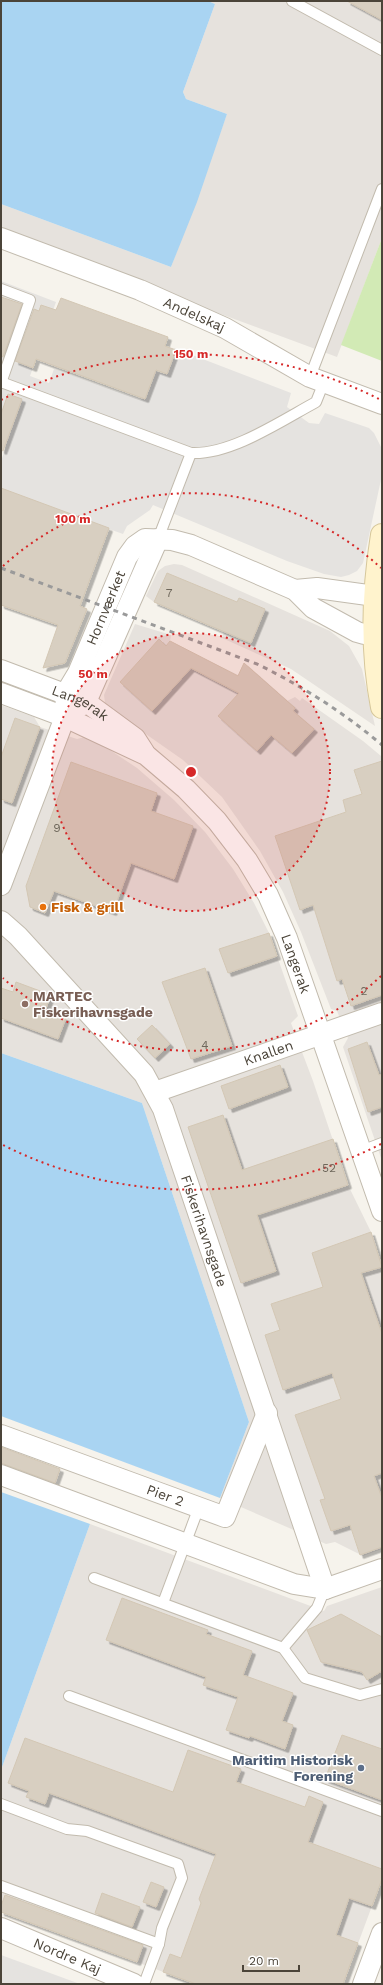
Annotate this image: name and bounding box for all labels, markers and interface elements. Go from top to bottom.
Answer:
street label: Andelskaj [161,294,228,335]
text: 150 m [174,347,208,361]
text: 100 m [55,512,91,526]
street label: Hornværket [83,568,128,647]
house number: 7 [166,586,173,600]
text: 50 m [78,667,108,681]
street label: Langerak [50,682,112,724]
centre of rings [184,765,198,779]
house number: 9 [53,821,61,835]
place label: Fisk & grill [51,899,124,915]
marker: Fisk & grill [38,902,48,912]
street label: Langerak [278,932,314,996]
house number: 2 [361,984,368,998]
place label: MARTEC Fiskerihavnsgade [33,988,153,1020]
marker: MARTEC Fiskerihavnsgade [20,999,30,1009]
street label: Knallen [242,1037,295,1069]
house number: 4 [201,1038,209,1052]
house number: 52 [322,1161,336,1175]
street label: Fiskerihavnsgade [178,1173,230,1289]
street label: Pier 2 [144,1481,186,1509]
place label: Maritim Historisk Forening [232,1752,353,1784]
marker: Maritim Historisk Forening [356,1763,366,1773]
street label: Nordre Kaj [31,1935,104,1977]
scale bar [243,1947,299,1973]
text: 20 m [249,1954,279,1968]

